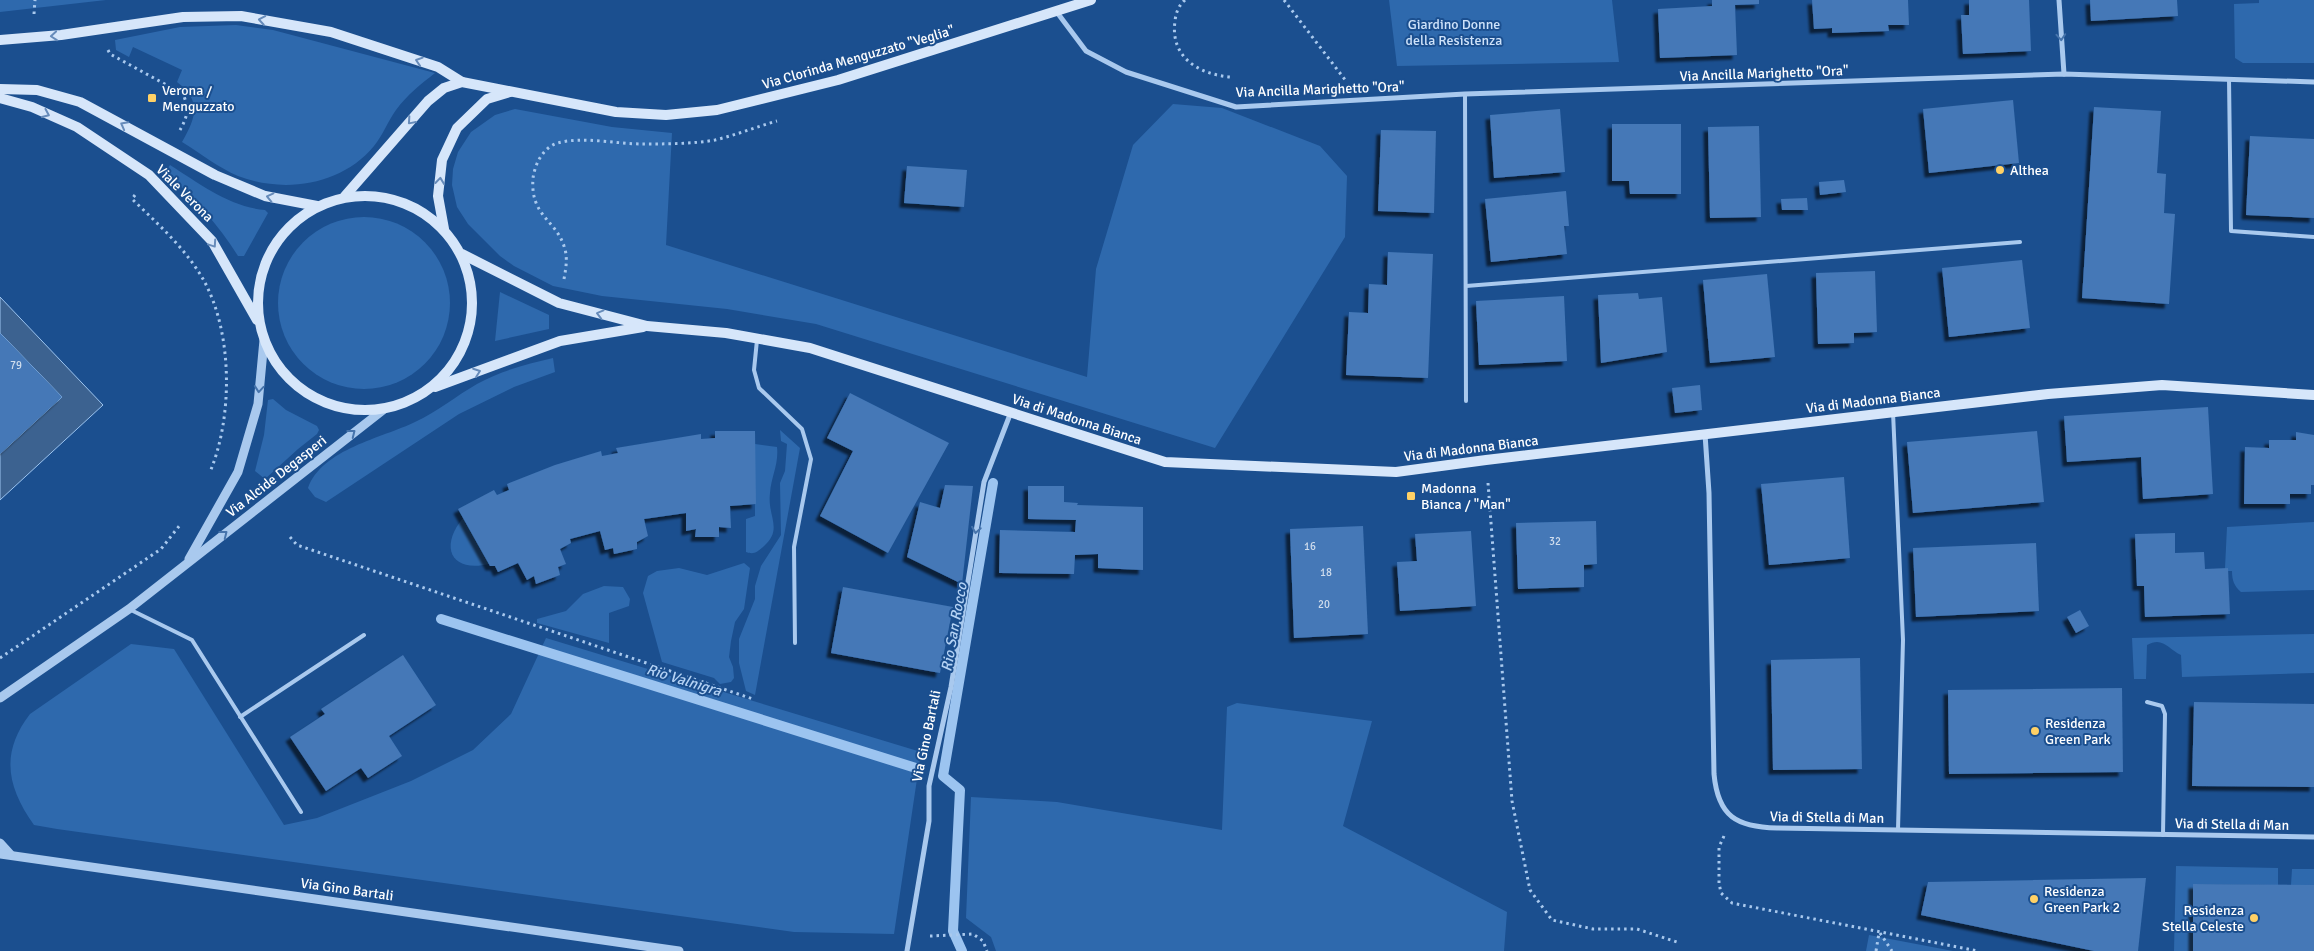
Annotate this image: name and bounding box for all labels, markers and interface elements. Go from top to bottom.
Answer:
one-way arrow [257,15,266,25]
park label: Giardino Donne della Resistenza [1406,16,1502,49]
street label: Via Clorinda Menguzzato "Veglia" [760,22,956,93]
one-way arrow [50,30,58,41]
one-way arrow [2056,33,2067,41]
one-way arrow [415,56,423,66]
street label: Via Ancilla Marighetto "Ora" [1679,62,1849,85]
street label: Via Ancilla Marighetto "Ora" [1235,78,1405,101]
place label: Verona / Menguzzato [162,82,235,115]
marker: Verona / Menguzzato [146,92,158,104]
one-way arrow [41,107,50,118]
one-way arrow [408,115,417,124]
one-way arrow [120,121,129,131]
street label: Viale Verona [152,161,217,226]
place label: Althea [2010,162,2049,179]
marker: Althea [1994,164,2006,176]
one-way arrow [434,176,445,184]
one-way arrow [265,192,274,203]
one-way arrow [207,239,217,248]
one-way arrow [595,309,604,320]
house number: 79 [10,359,22,372]
one-way arrow [472,368,481,378]
street label: Via di Madonna Bianca [1805,384,1941,417]
one-way arrow [254,385,265,393]
street label: Via di Madonna Bianca [1010,390,1144,448]
one-way arrow [346,431,355,439]
street label: Via Alcide Degasperi [223,432,330,521]
street label: Via di Madonna Bianca [1403,432,1539,465]
place label: Madonna Bianca / "Man" [1421,480,1511,513]
marker: Madonna Bianca / "Man" [1405,490,1417,502]
one-way arrow [971,526,981,535]
one-way arrow [219,531,228,540]
house number: 32 [1549,535,1561,548]
house number: 16 [1304,540,1316,553]
house number: 18 [1320,566,1332,579]
water label: Rio San Rocco [937,580,971,673]
house number: 20 [1318,598,1330,611]
water label: Rio Valnigra [644,660,724,700]
street label: Via Gino Bartali [908,689,945,784]
place label: Residenza Green Park [2045,715,2111,748]
marker: Residenza Green Park [2029,725,2041,737]
street label: Via di Stella di Man [1770,808,1884,827]
street label: Via di Stella di Man [2175,815,2289,834]
street label: Via Gino Bartali [299,875,394,904]
place label: Residenza Green Park 2 [2044,883,2120,916]
marker: Residenza Green Park 2 [2028,893,2040,905]
place label: Residenza Stella Celeste [2162,902,2244,935]
marker: Residenza Stella Celeste [2248,912,2260,924]

